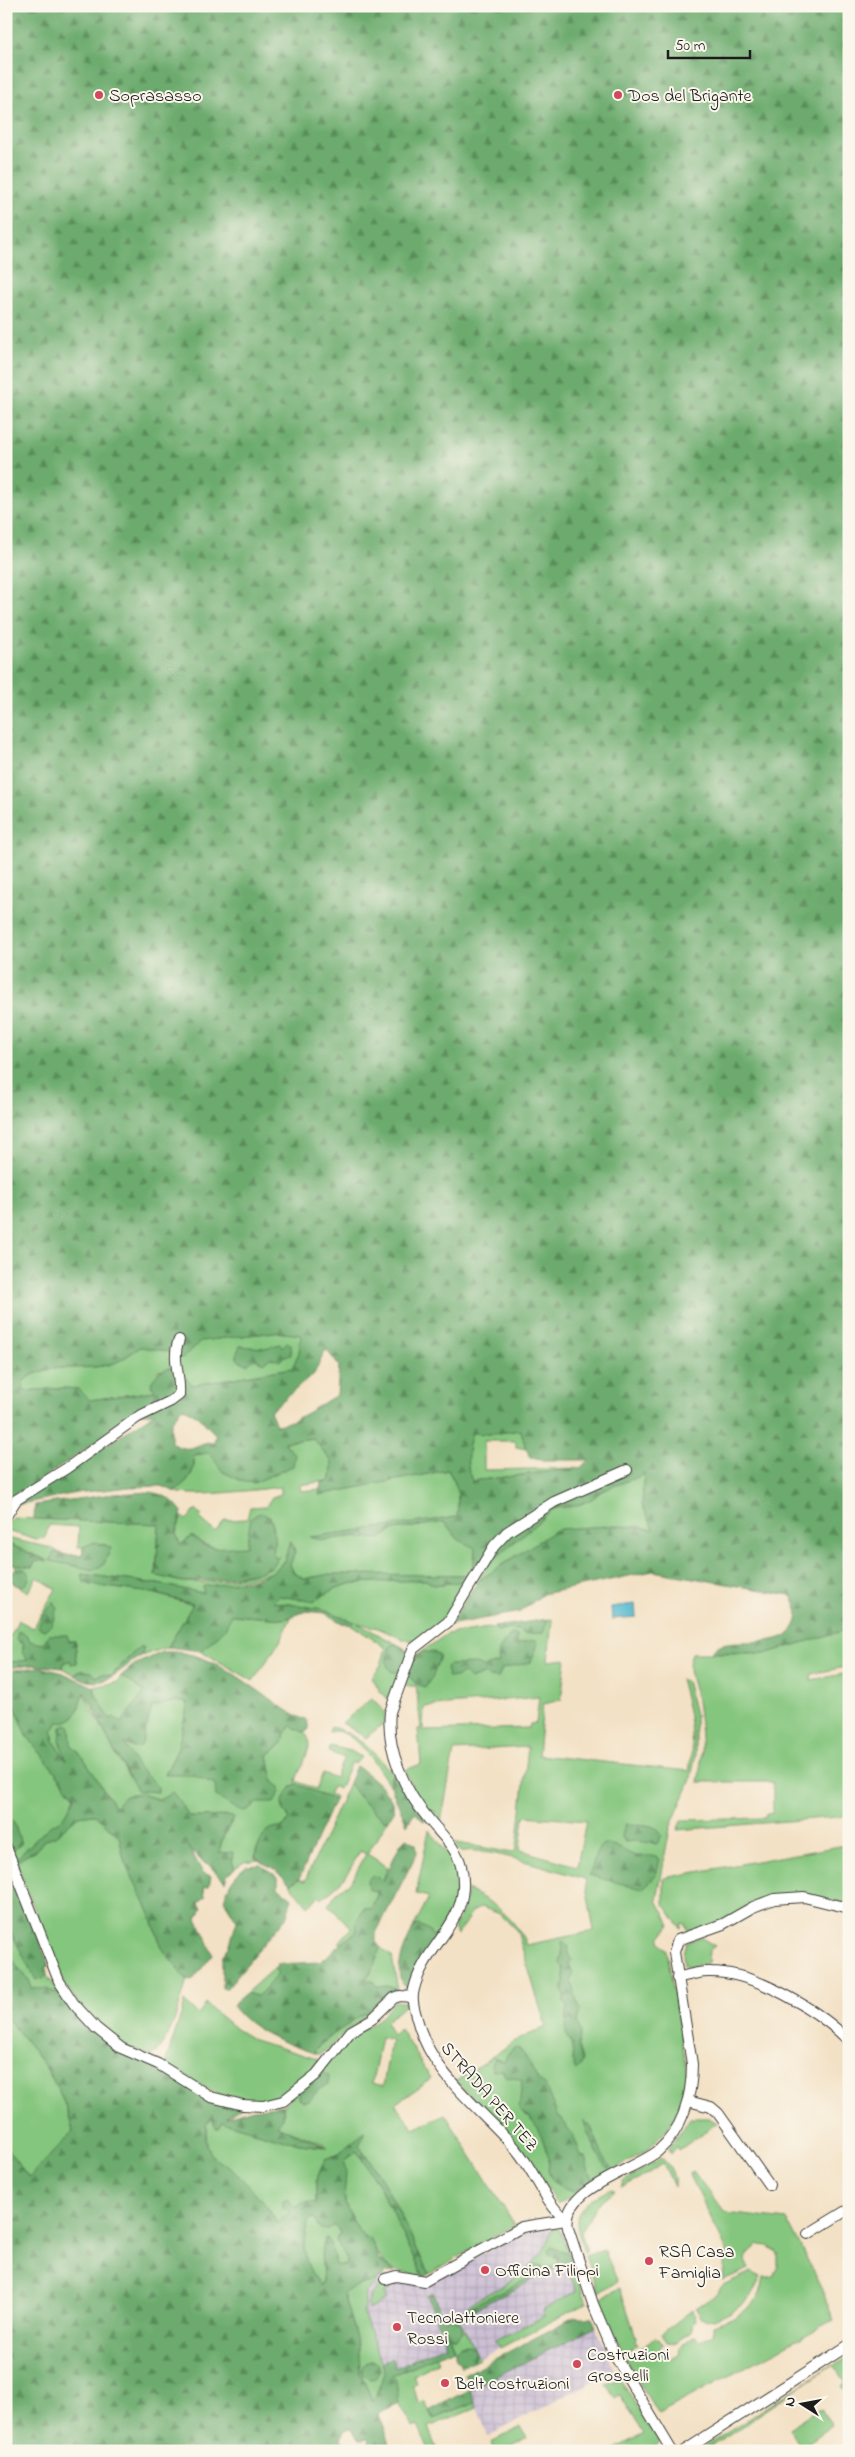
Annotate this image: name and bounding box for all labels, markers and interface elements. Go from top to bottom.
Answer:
scale bar [668,28,750,60]
text: 50 m [675,35,706,57]
place label: Soprasasso [109,84,202,110]
place label: Dos del Brigante [627,84,753,111]
marker: Soprasasso [93,89,105,101]
marker: Dos del Brigante [612,89,624,101]
street label: STRADA PER TEZ [433,2037,544,2158]
place label: RSA Casa Famiglia [658,2240,735,2288]
marker: RSA Casa Famiglia [643,2255,655,2267]
place label: Officina Filippi [495,2259,599,2285]
marker: Officina Filippi [479,2264,491,2276]
place label: Tecnolattoniere Rossi [407,2306,520,2353]
marker: Tecnolattoniere Rossi [391,2321,403,2333]
place label: Costruzioni Grosselli [587,2343,670,2390]
marker: Costruzioni Grosselli [571,2358,583,2370]
place label: Belt costruzioni [454,2372,569,2398]
marker: Belt costruzioni [439,2377,451,2389]
north arrow [778,2380,828,2430]
text: N [780,2395,802,2408]

